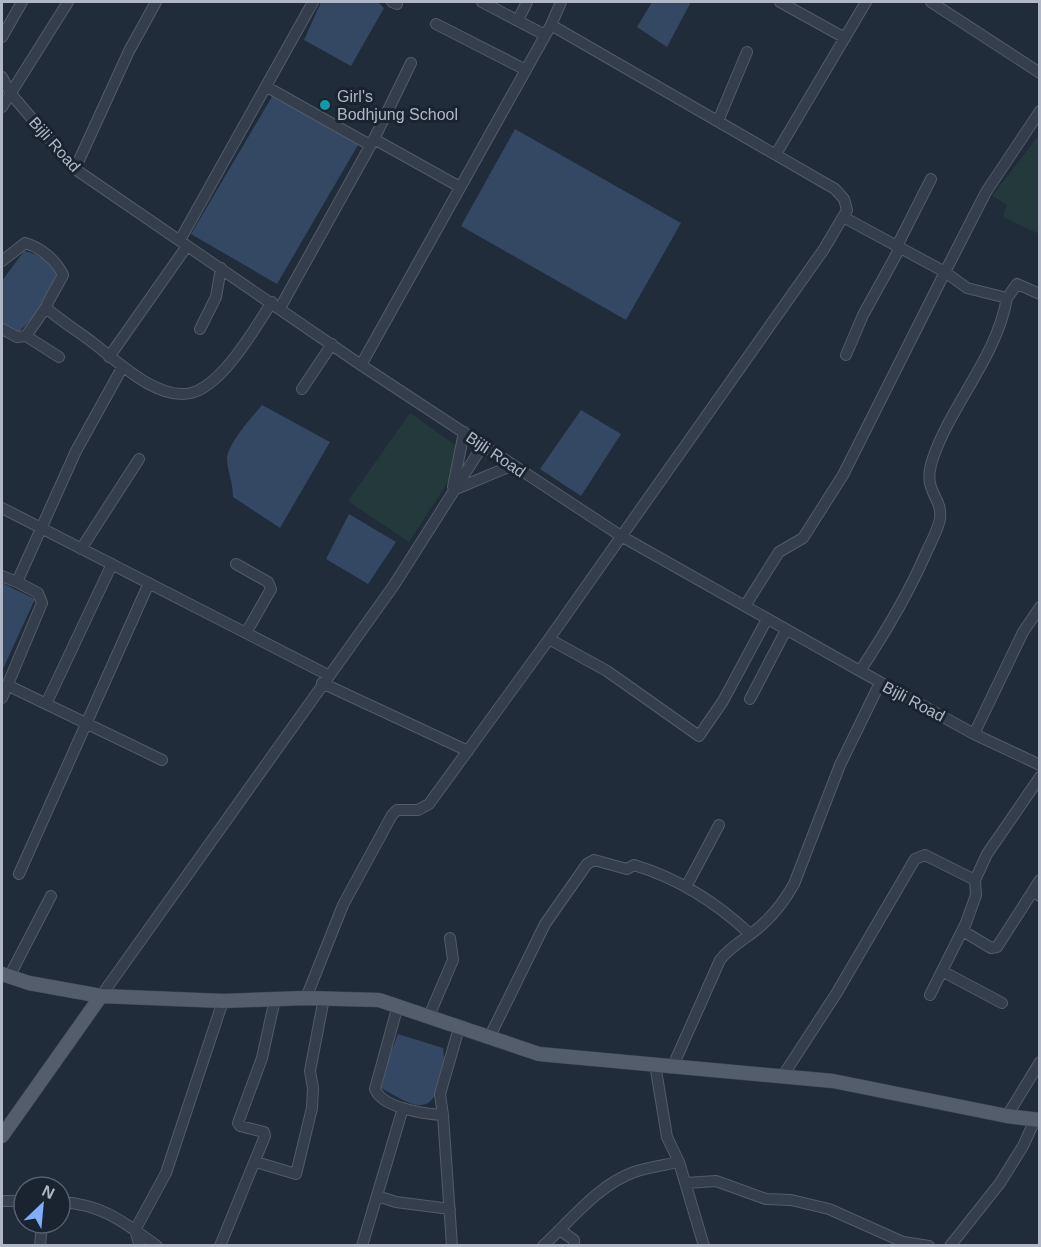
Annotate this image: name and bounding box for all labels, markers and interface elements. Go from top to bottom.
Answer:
place label: Girl's Bodhjung School [337,88,458,123]
marker: Girl's Bodhjung School [318,98,332,112]
street label: Bijli Road [26,114,84,175]
street label: Bijli Road [463,428,528,480]
street label: Bijli Road [880,678,948,725]
north arrow [12,1175,72,1235]
text: N [39,1182,57,1202]

